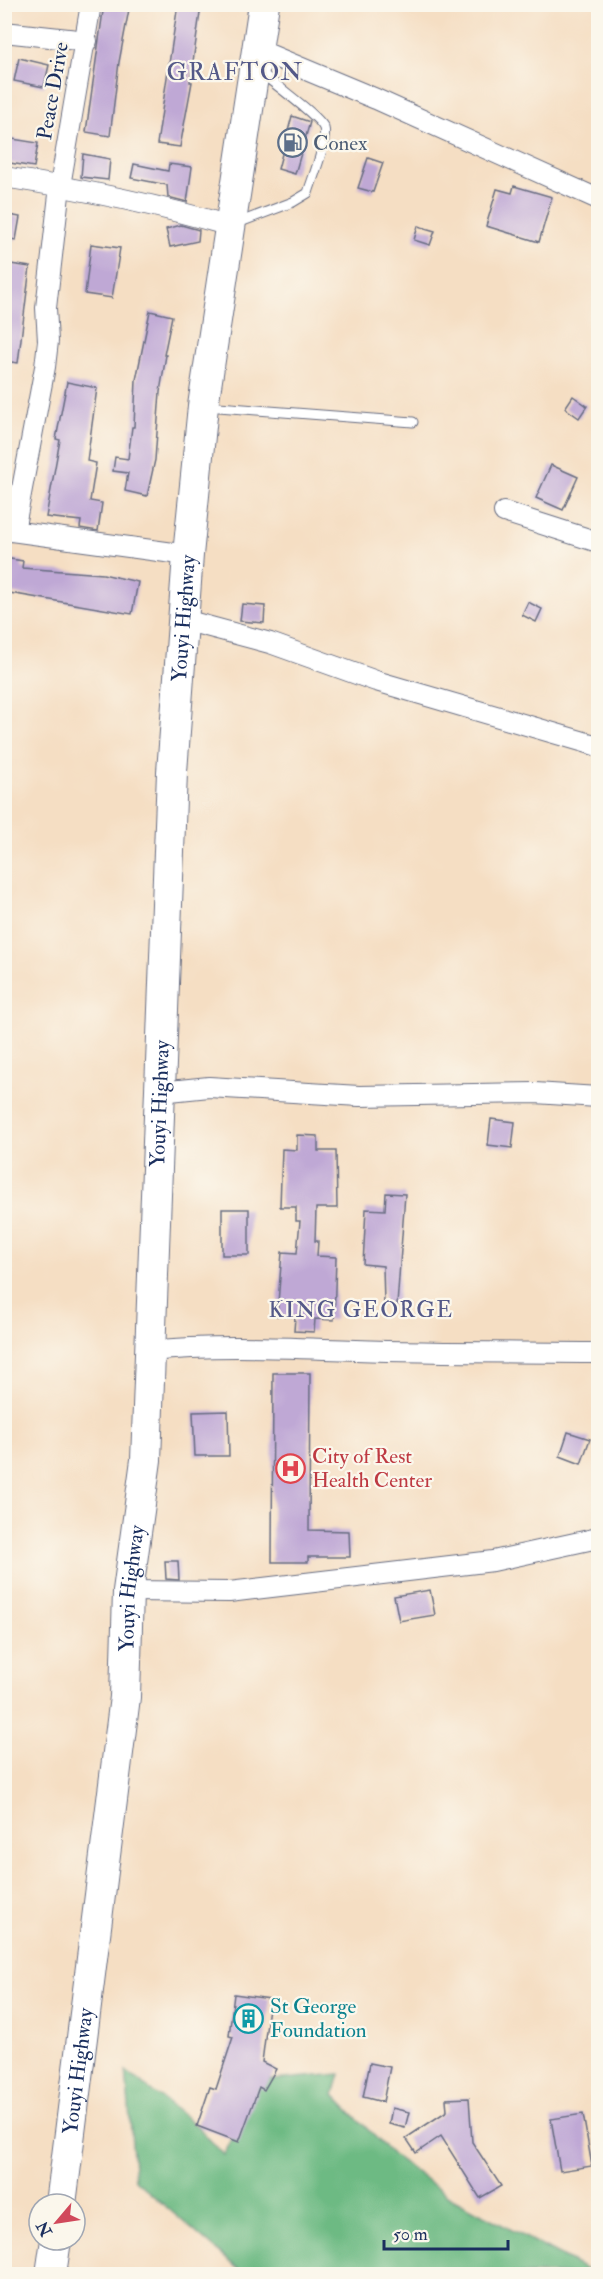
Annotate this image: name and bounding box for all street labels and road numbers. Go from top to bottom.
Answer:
street label: Peace Drive [31,40,75,142]
street label: Youyi Highway [165,553,202,683]
street label: Youyi Highway [144,1039,175,1168]
street label: Youyi Highway [113,1523,151,1652]
street label: Youyi Highway [56,2006,99,2136]

